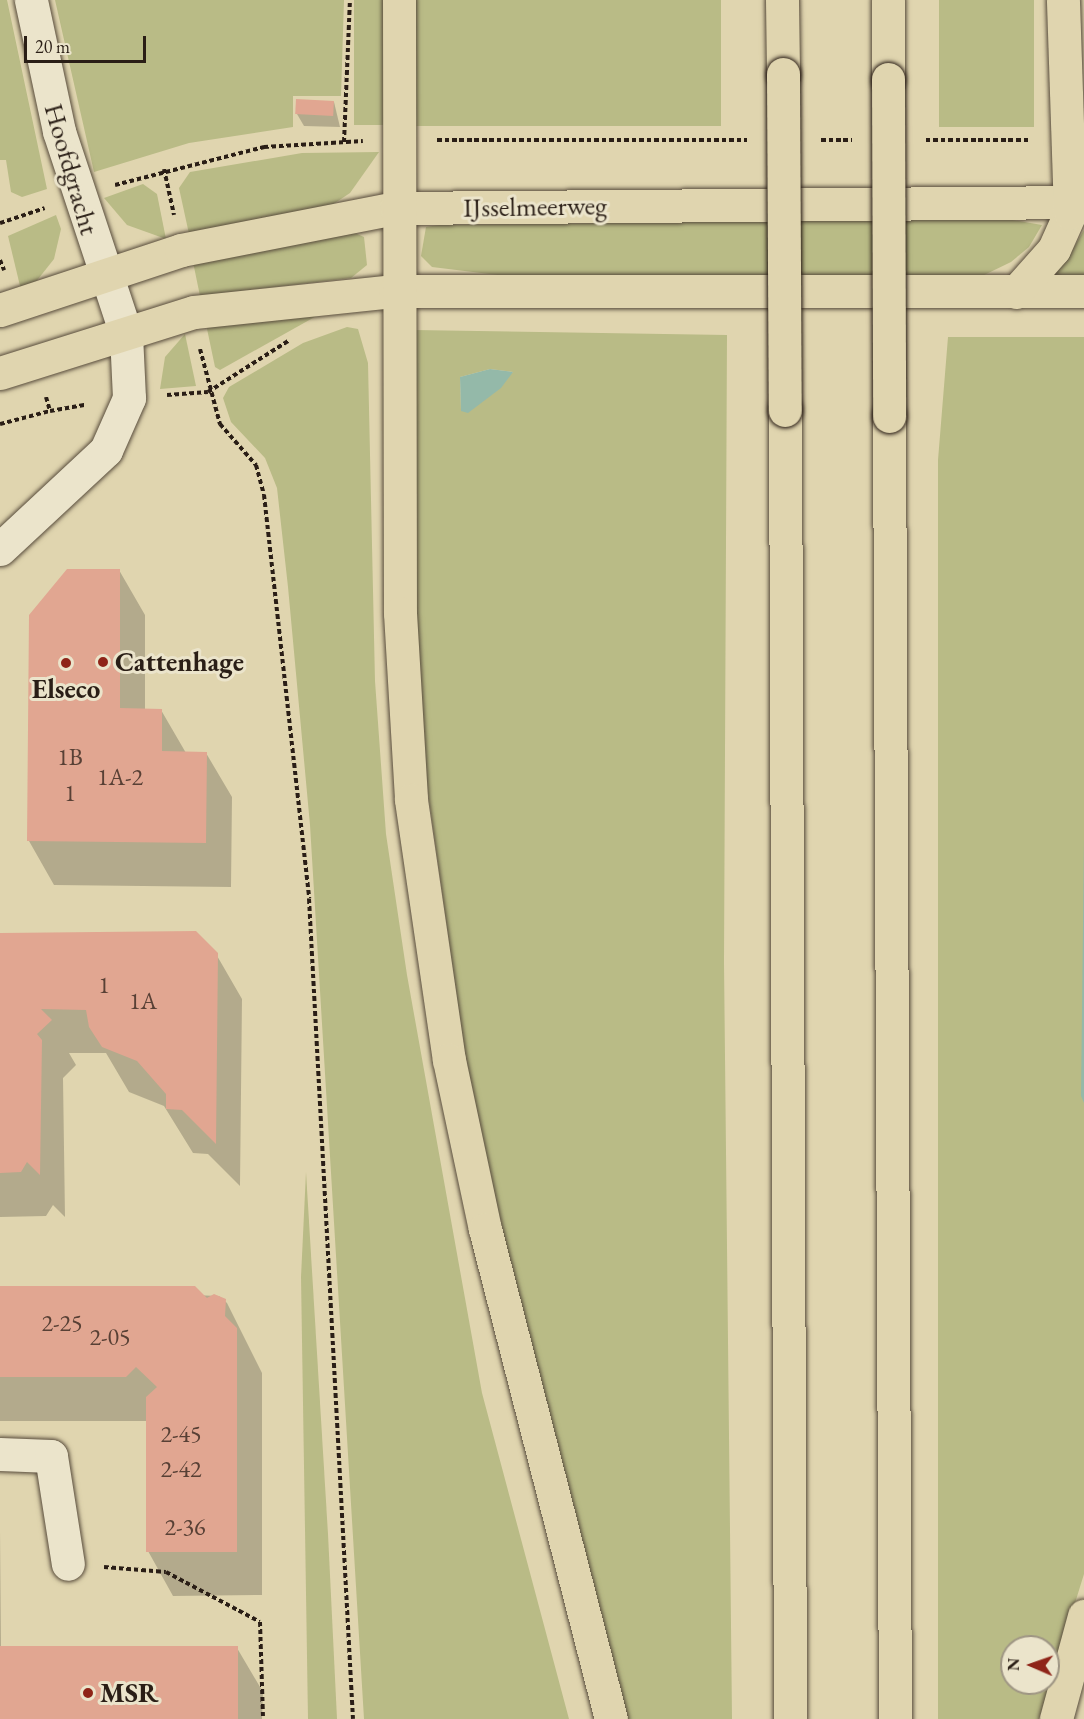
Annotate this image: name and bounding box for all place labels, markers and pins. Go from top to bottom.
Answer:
place label: Cattenhage [115,646,244,678]
marker: Cattenhage [96,655,110,669]
marker: Elseco [59,656,73,670]
place label: Elseco [32,673,100,705]
place label: MSR [100,1677,159,1709]
marker: MSR [81,1686,95,1700]

